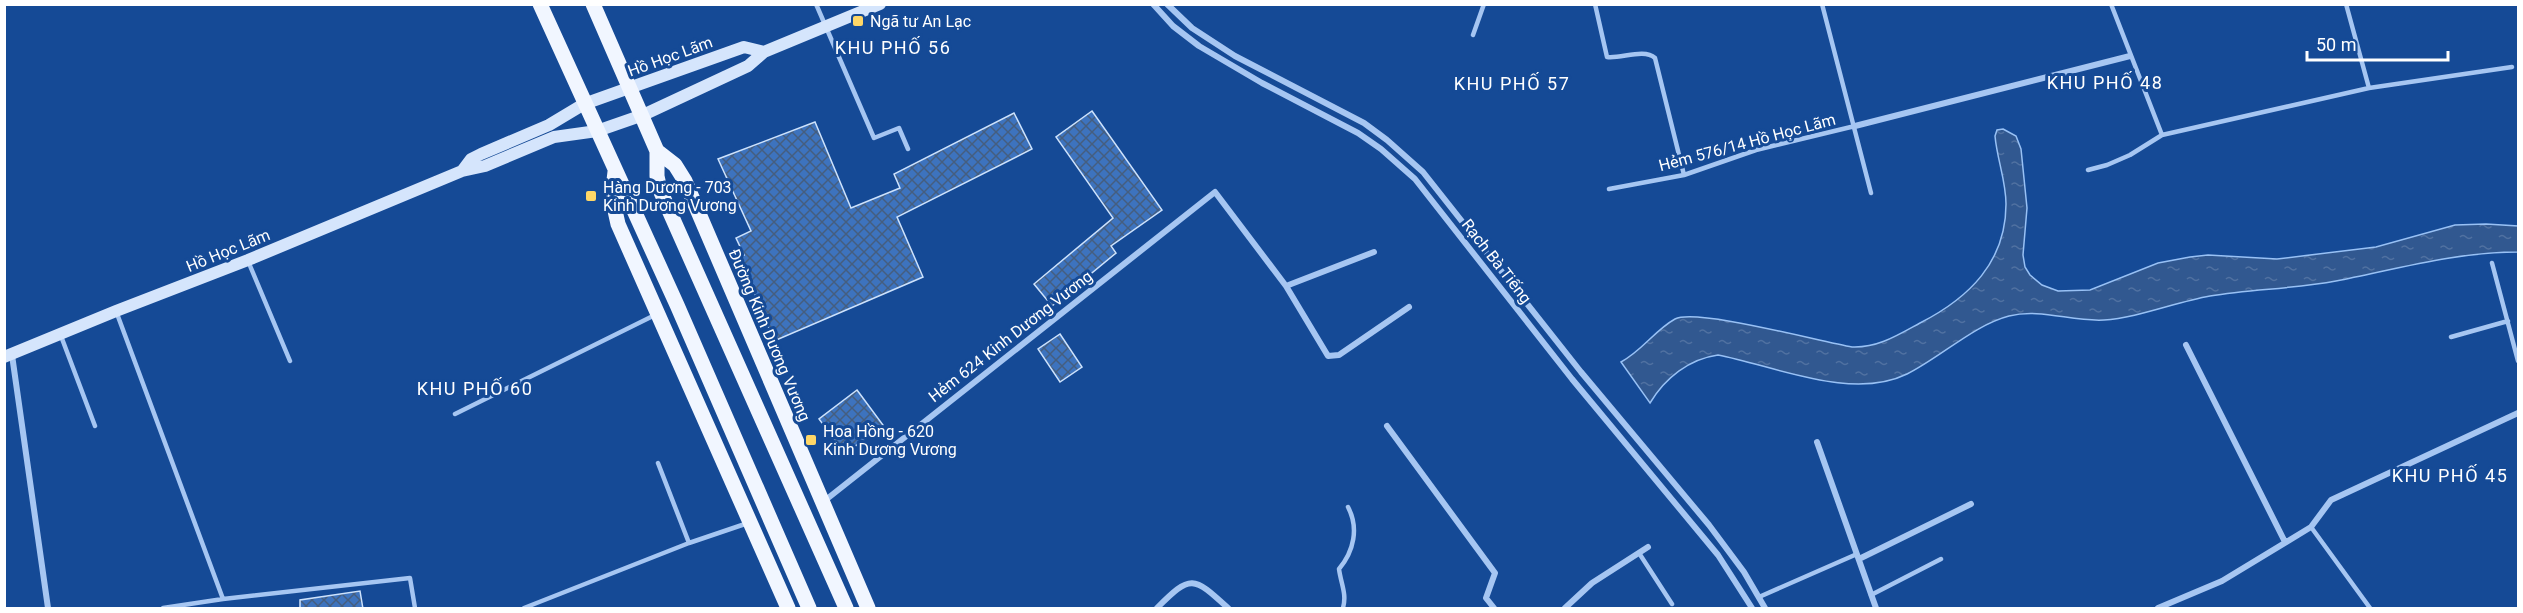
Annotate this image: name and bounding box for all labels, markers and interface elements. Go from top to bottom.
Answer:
place label: Ngã tư An Lạc [870,12,971,31]
marker: Ngã tư An Lạc [851,14,865,28]
scale bar [2307,24,2448,62]
street label: Hồ Học Lãm [625,32,715,81]
text: 50 m [2316,34,2356,55]
district label: KHU PHỐ 56 [835,36,951,58]
district label: KHU PHỐ 48 [2047,71,2163,93]
district label: KHU PHỐ 57 [1454,72,1570,94]
street label: Hẻm 576/14 Hồ Học Lãm [1657,110,1838,175]
place label: Hàng Dương - 703 Kinh Dương Vương [603,178,737,215]
marker: Hàng Dương - 703 Kinh Dương Vương [584,189,598,203]
street label: Rạch Bà Tiếng [1458,215,1535,307]
street label: Hồ Học Lãm [183,225,273,276]
street label: Đường Kinh Dương Vương [725,246,814,424]
street label: Hẻm 624 Kinh Dương Vương [925,267,1096,406]
district label: KHU PHỐ 60 [417,377,533,399]
place label: Hoa Hồng - 620 Kinh Dương Vương [823,422,957,459]
marker: Hoa Hồng - 620 Kinh Dương Vương [804,433,818,447]
district label: KHU PHỐ 45 [2392,464,2508,486]

